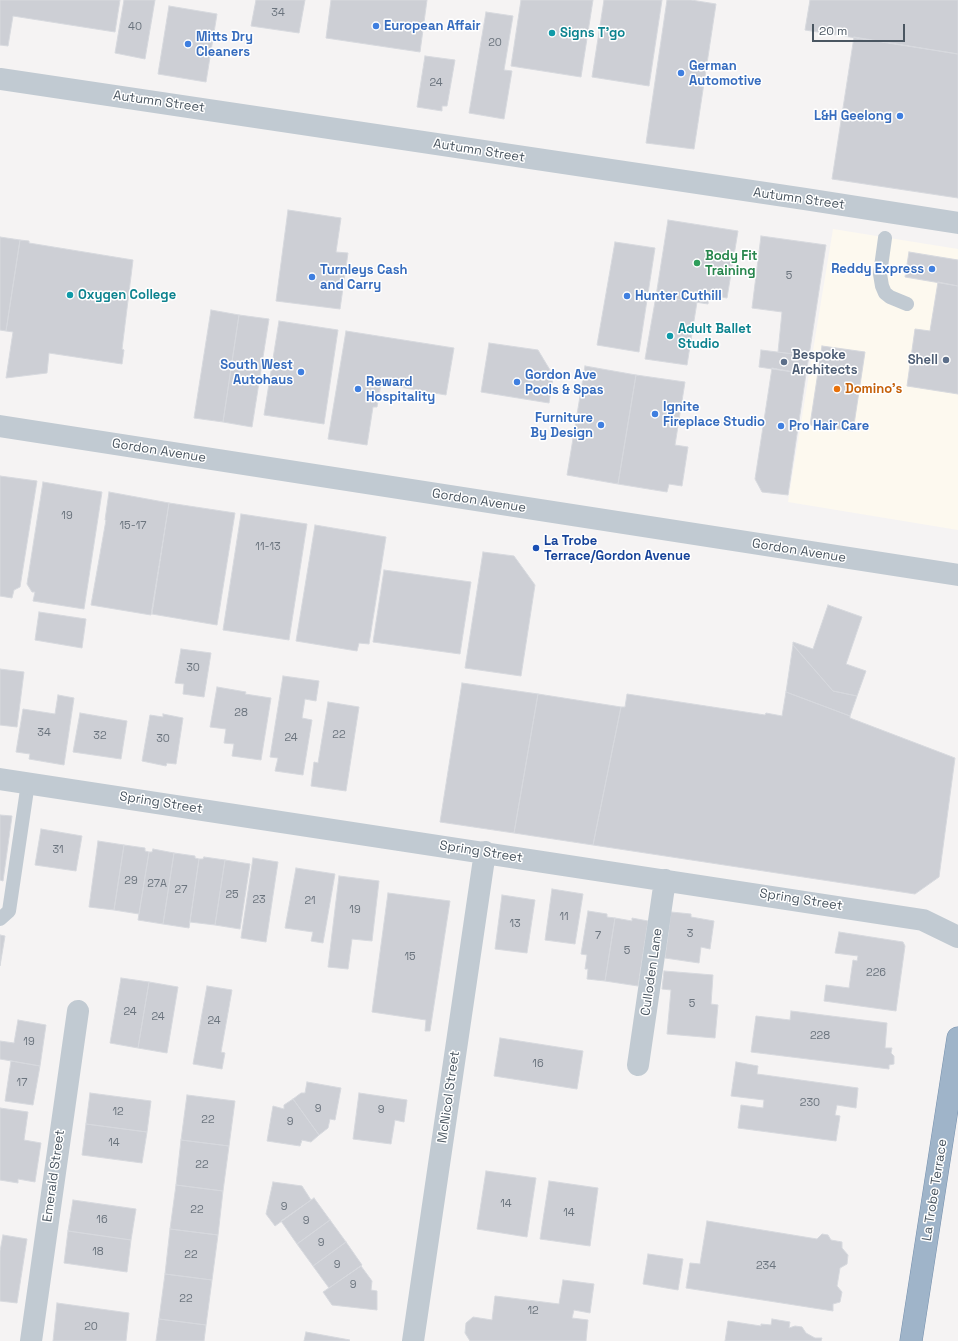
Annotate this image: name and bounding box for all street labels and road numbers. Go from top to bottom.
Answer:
street label: Autumn Street [112,88,206,116]
street label: Autumn Street [432,136,526,166]
street label: Autumn Street [752,185,846,213]
street label: Gordon Avenue [111,436,207,466]
street label: Gordon Avenue [431,486,527,516]
street label: Gordon Avenue [751,536,847,566]
street label: Spring Street [118,789,204,817]
street label: Spring Street [438,838,524,866]
street label: Spring Street [758,886,844,914]
street label: Culloden Lane [638,927,666,1017]
street label: McNicol Street [435,1050,463,1144]
street label: Emerald Street [40,1129,68,1223]
street label: La Trobe Terrace [919,1138,951,1242]

